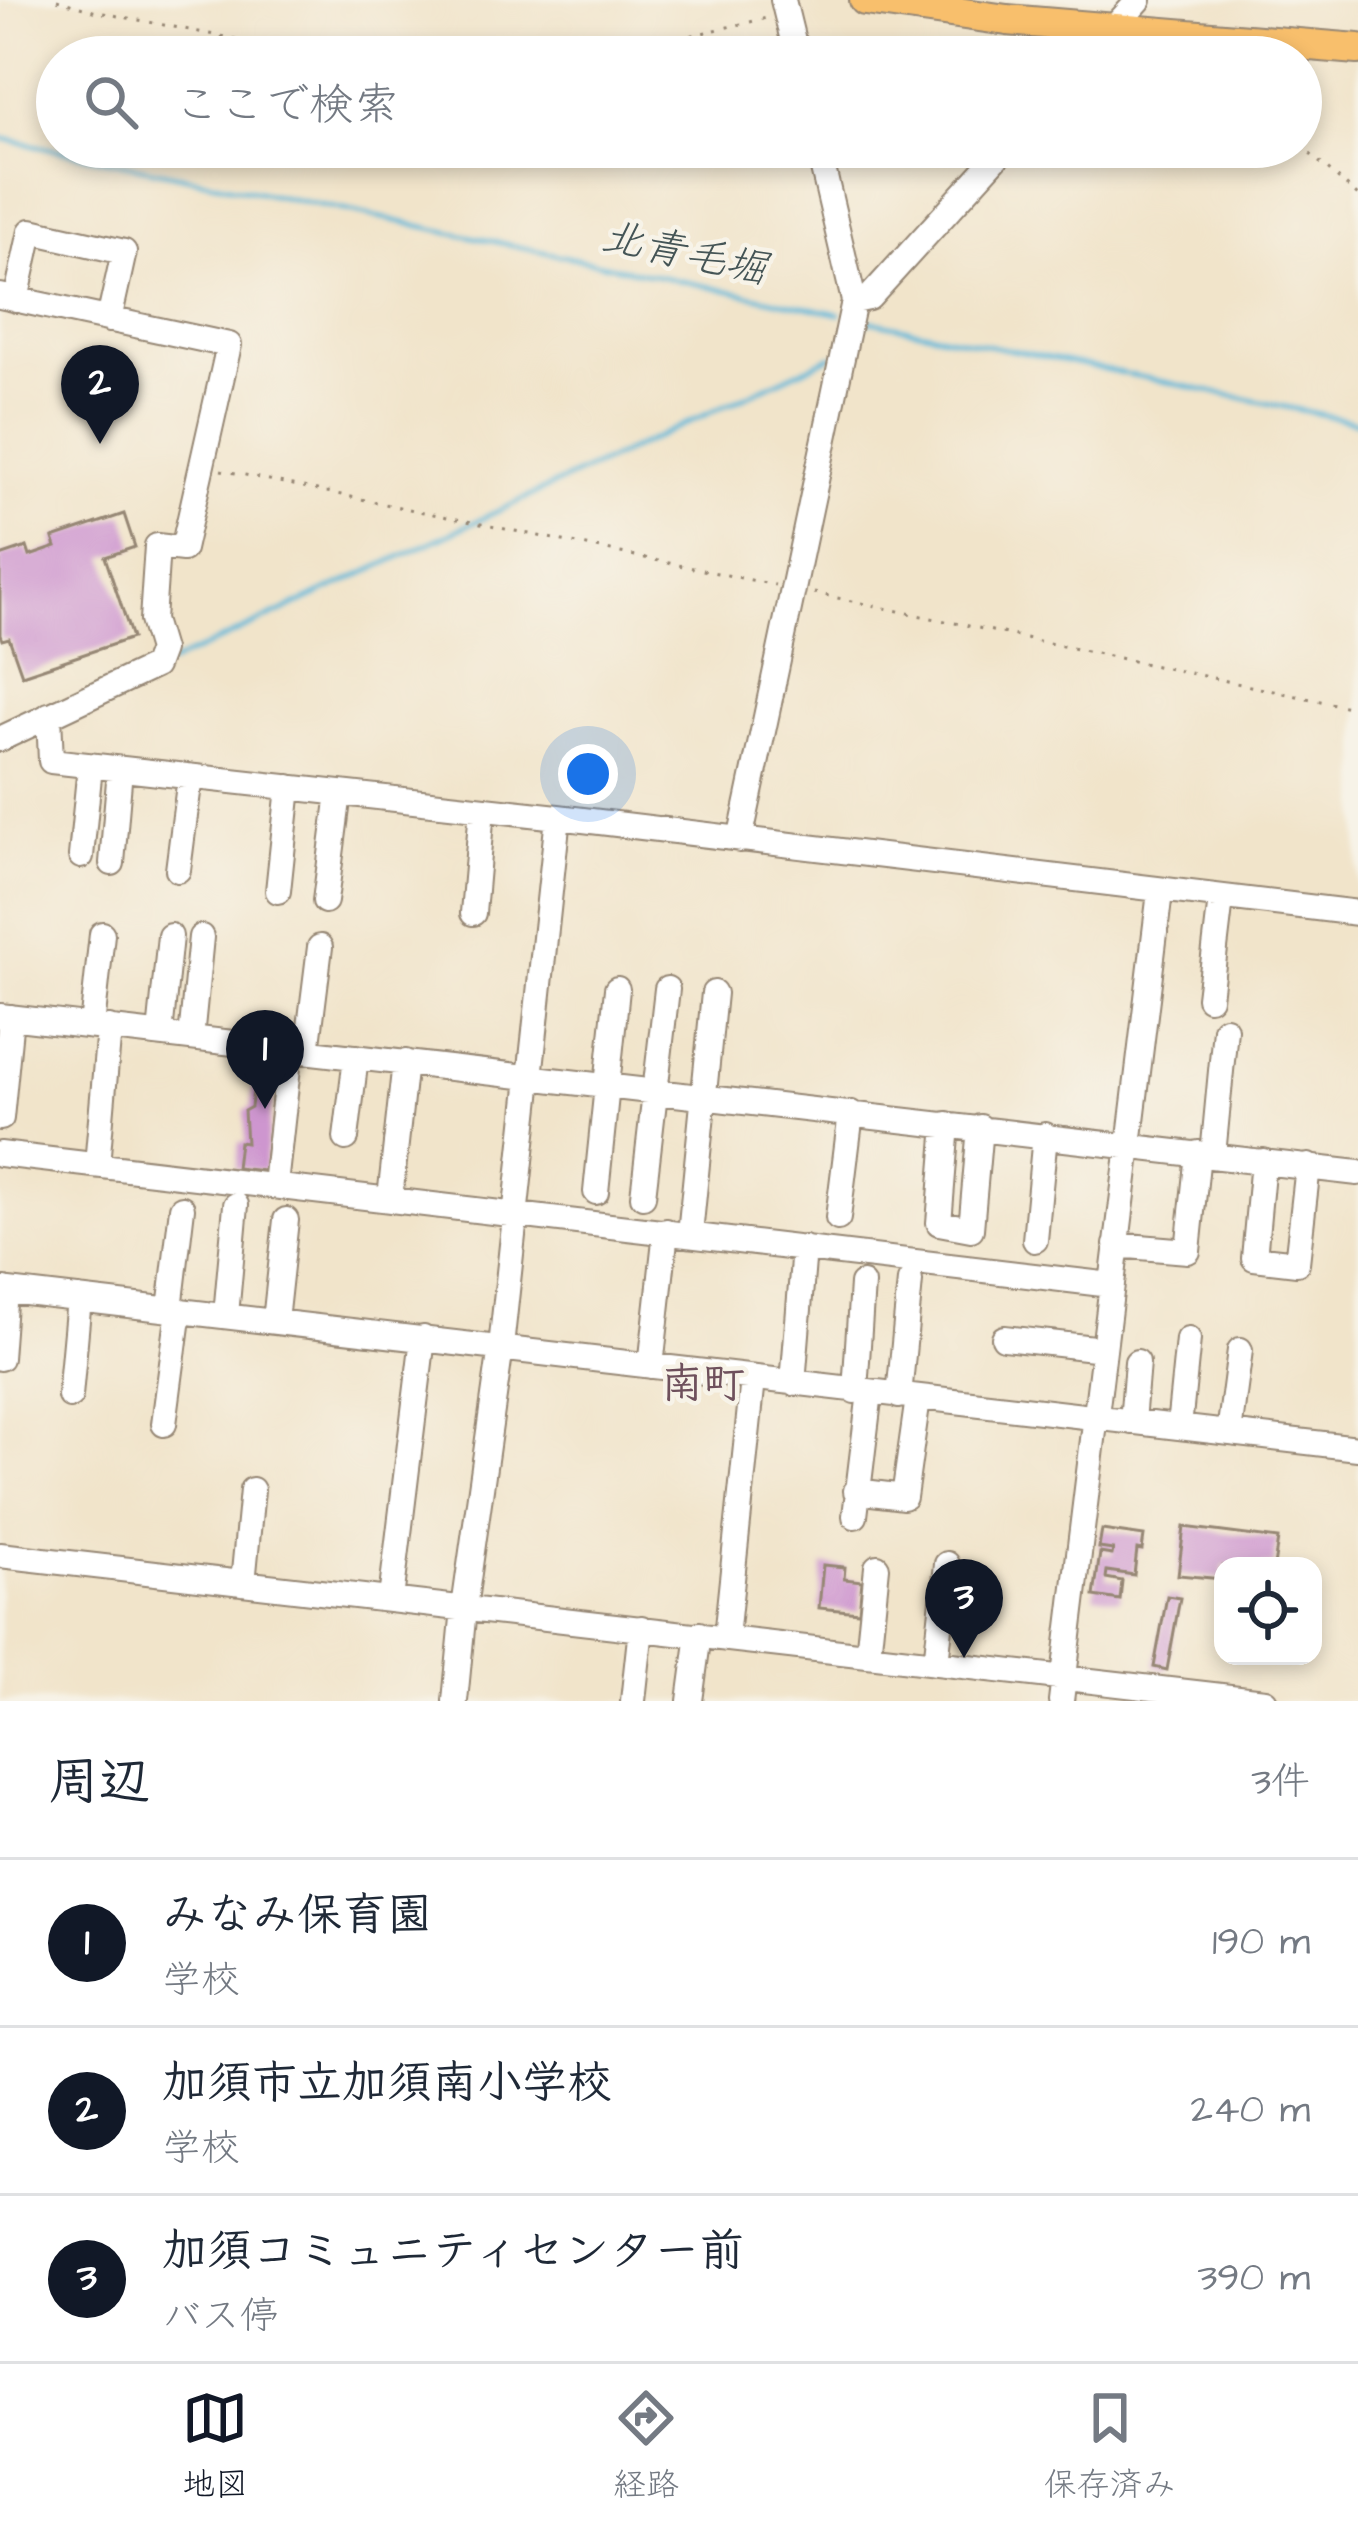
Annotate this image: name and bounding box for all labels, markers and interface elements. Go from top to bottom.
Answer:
search box [36,36,1322,168]
icon: search [78,69,144,135]
text: ここで検索 [174,75,399,137]
water label: 北青毛堀 [596,208,775,300]
pin: 2 [61,345,139,444]
your location [558,744,618,804]
pin: 1 [226,1010,304,1109]
district label: 南町 [661,1356,745,1414]
map controls [1214,1557,1322,1665]
button: locate [1214,1557,1322,1665]
pin: 3 [925,1559,1003,1658]
text: 周辺 [48,1748,150,1819]
text: 3件 [1251,1756,1310,1810]
text: みなみ保育園 [162,1885,432,1947]
text: 1 [85,1916,90,1970]
text: 190 m [1212,1916,1310,1970]
text: 学校 [162,1954,240,2008]
text: 加須市立加須南小学校 [162,2053,612,2115]
text: 2 [76,2084,98,2138]
text: 240 m [1191,2084,1310,2138]
text: 学校 [162,2122,240,2176]
text: 加須コミュニティセンター前 [162,2221,744,2283]
text: 3 [77,2252,97,2306]
text: 390 m [1197,2252,1310,2306]
text: バス停 [162,2290,279,2344]
tab: 地図 [182,2385,248,2508]
tab: 経路 [613,2385,679,2508]
tab: 保存済み [1044,2385,1176,2508]

